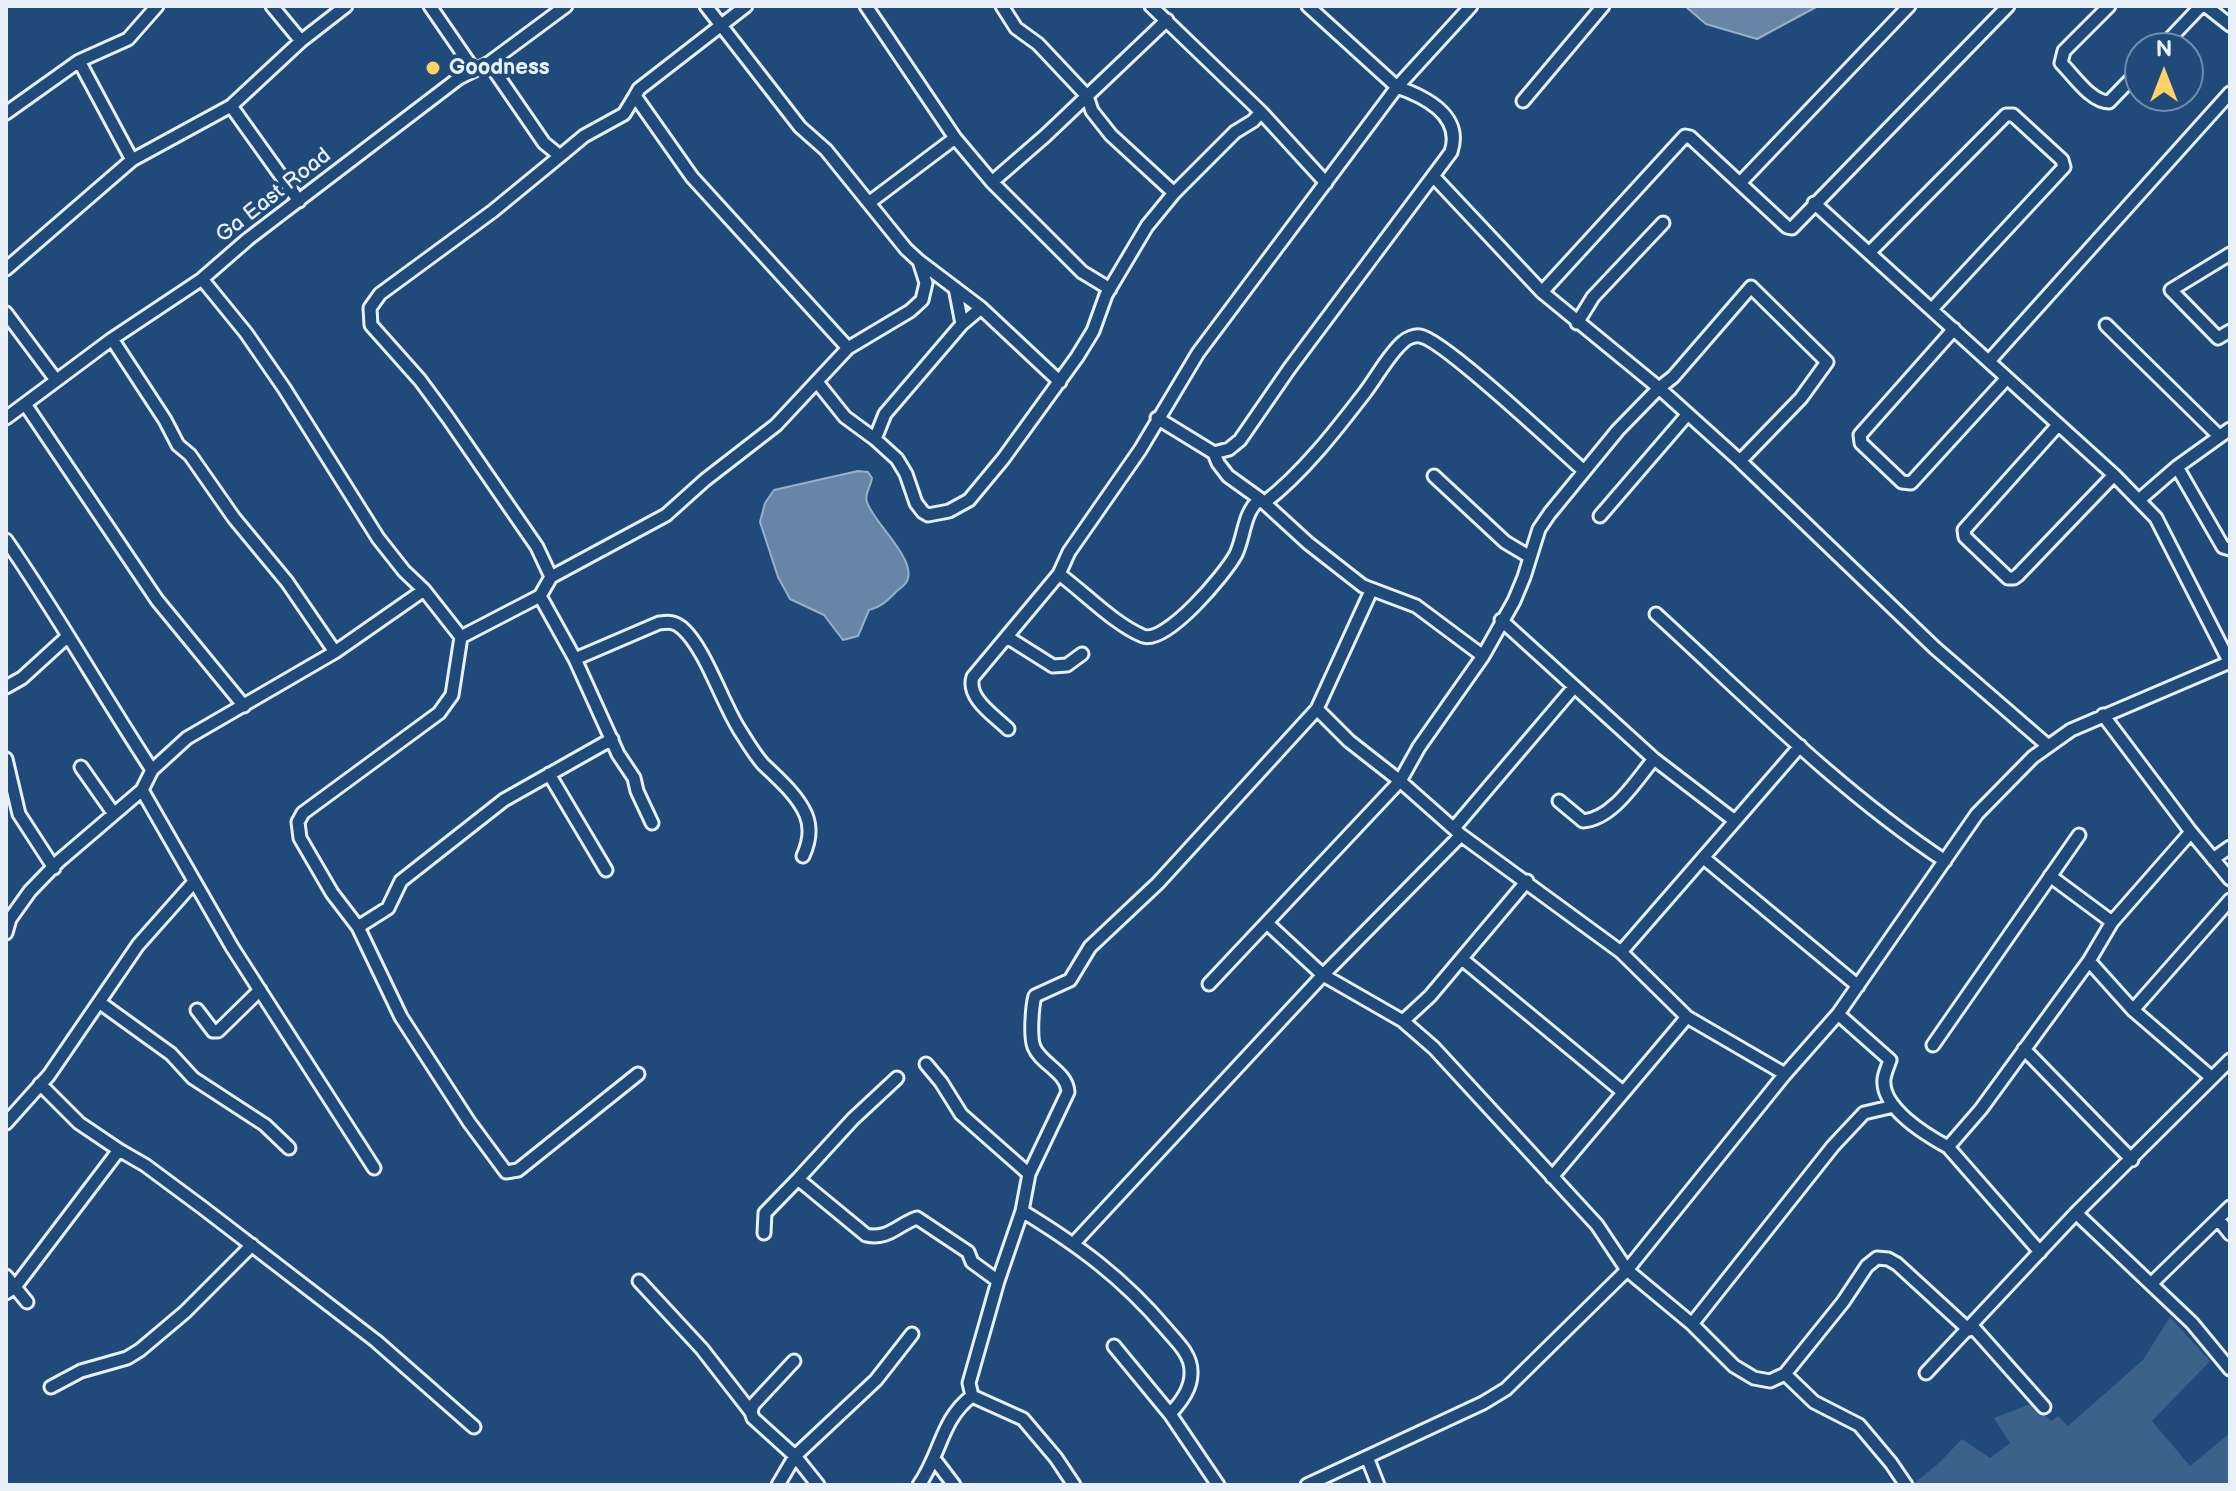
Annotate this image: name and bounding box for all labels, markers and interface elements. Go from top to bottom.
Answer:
north arrow [2124,32,2204,112]
text: N [2156,36,2172,63]
place label: Goodness [449,55,550,81]
marker: Goodness [424,59,442,77]
street label: Ga East Road [211,143,337,249]

